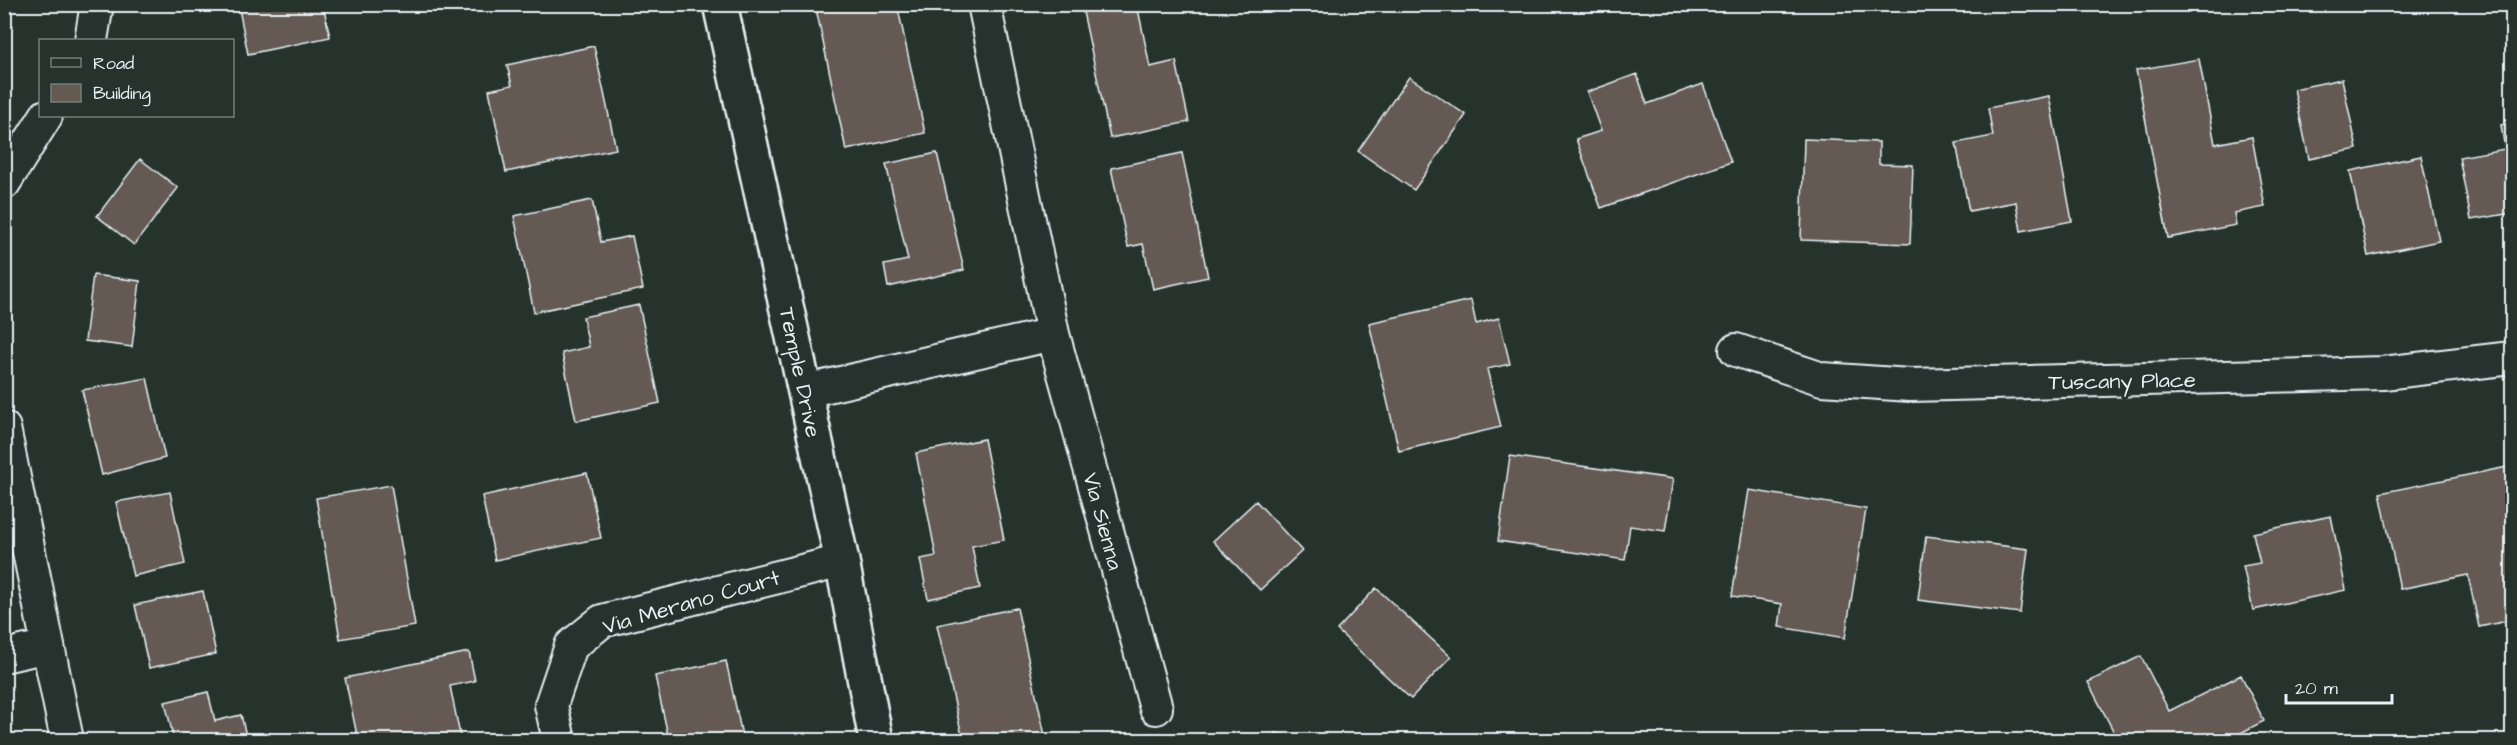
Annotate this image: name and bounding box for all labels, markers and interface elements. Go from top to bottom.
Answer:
legend [39,39,234,117]
text: Road [93,51,134,76]
text: Building [93,81,151,107]
street label: Temple Drive [771,304,828,440]
street label: Tuscany Place [2048,365,2196,399]
street label: Via Sienna [1075,469,1130,574]
street label: Via Merano Court [599,562,784,643]
scale bar [2286,667,2392,705]
text: 20 m [2295,676,2338,701]

